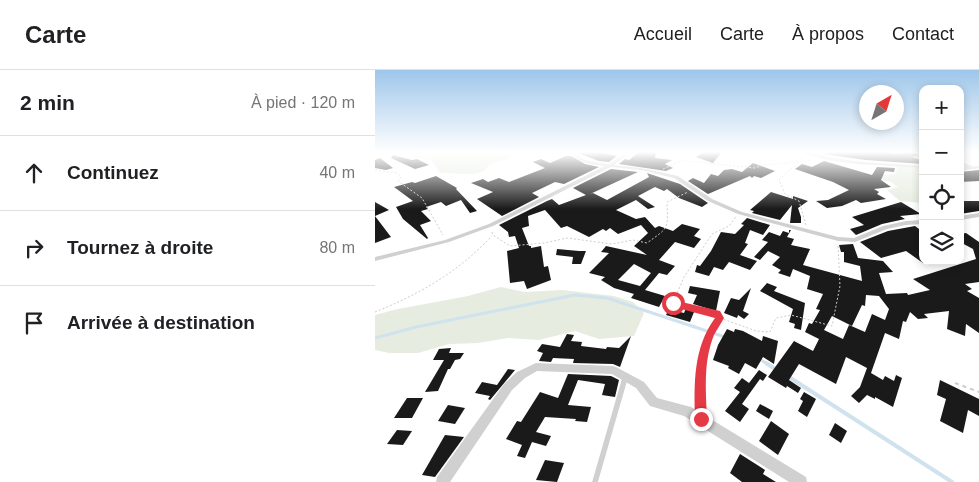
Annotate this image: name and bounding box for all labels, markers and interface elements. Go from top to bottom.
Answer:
text: Carte [25,21,86,48]
text: Accueil [634,24,692,44]
text: Carte [720,24,764,44]
text: À propos [792,24,864,44]
text: Contact [892,24,954,44]
north arrow [859,85,904,130]
map controls [919,85,964,265]
button: + [919,85,964,130]
text: 2 min [20,91,75,114]
text: À pied · 120 m [251,94,355,111]
button: − [919,130,964,175]
icon: ahead [20,159,48,187]
text: Continuez [67,162,159,183]
text: 40 m [319,164,355,181]
button: locate [919,175,964,220]
button: layers [919,220,964,265]
icon: right [20,234,48,262]
text: Tournez à droite [67,237,213,258]
text: 80 m [319,239,355,256]
route start [662,292,685,315]
icon: arrive [20,309,48,337]
text: Arrivée à destination [67,312,255,333]
route end [690,408,713,431]

